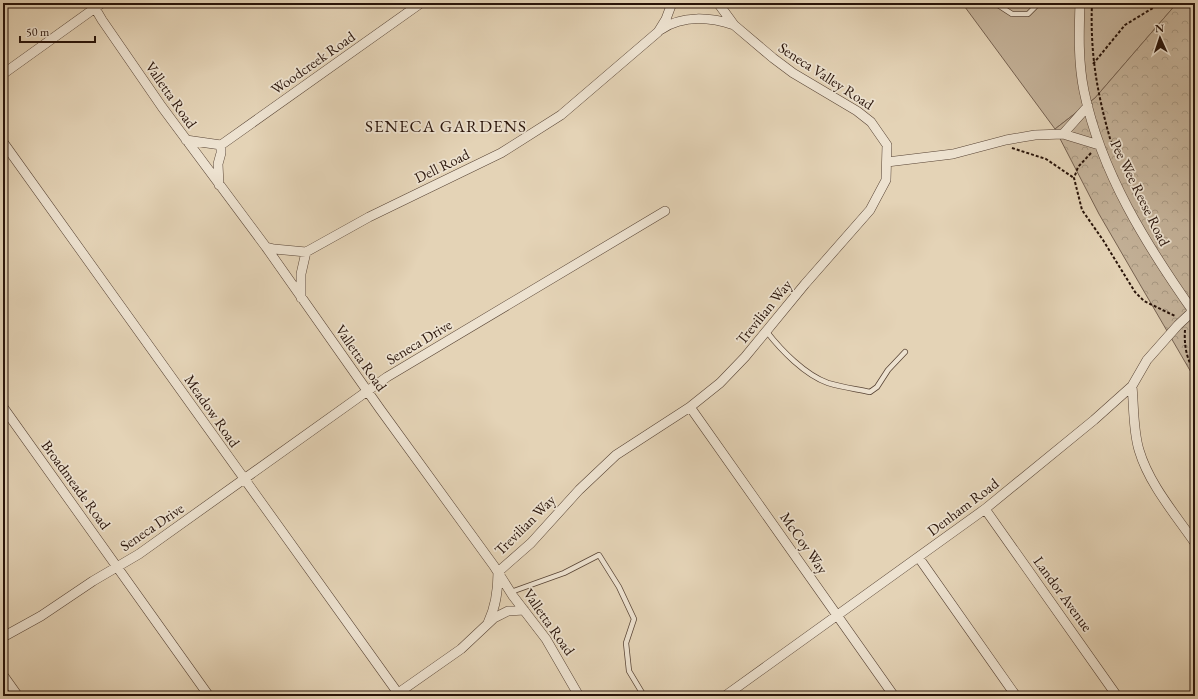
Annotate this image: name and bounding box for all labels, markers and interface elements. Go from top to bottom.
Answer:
scale bar [20,18,95,44]
north arrow [1140,18,1180,58]
text: N [1155,21,1164,35]
text: 50 m [26,24,50,40]
street label: Woodcreek Road [267,26,359,99]
street label: Seneca Valley Road [775,38,878,114]
street label: Valletta Road [141,58,202,132]
district label: SENECA GARDENS [365,115,527,137]
street label: Pee Wee Reese Road [1106,136,1175,250]
street label: Dell Road [411,144,473,187]
street label: Trevilian Way [732,275,796,348]
street label: Seneca Drive [382,314,455,369]
street label: Valletta Road [331,321,392,395]
street label: Meadow Road [180,371,245,451]
street label: Broadmeade Road [38,436,115,533]
street label: Denham Road [923,473,1003,540]
street label: Trevilian Way [490,490,559,559]
street label: Seneca Drive [116,498,188,555]
street label: McCoy Way [776,508,833,578]
street label: Landor Avenue [1030,552,1097,635]
street label: Valletta Road [519,585,580,659]

